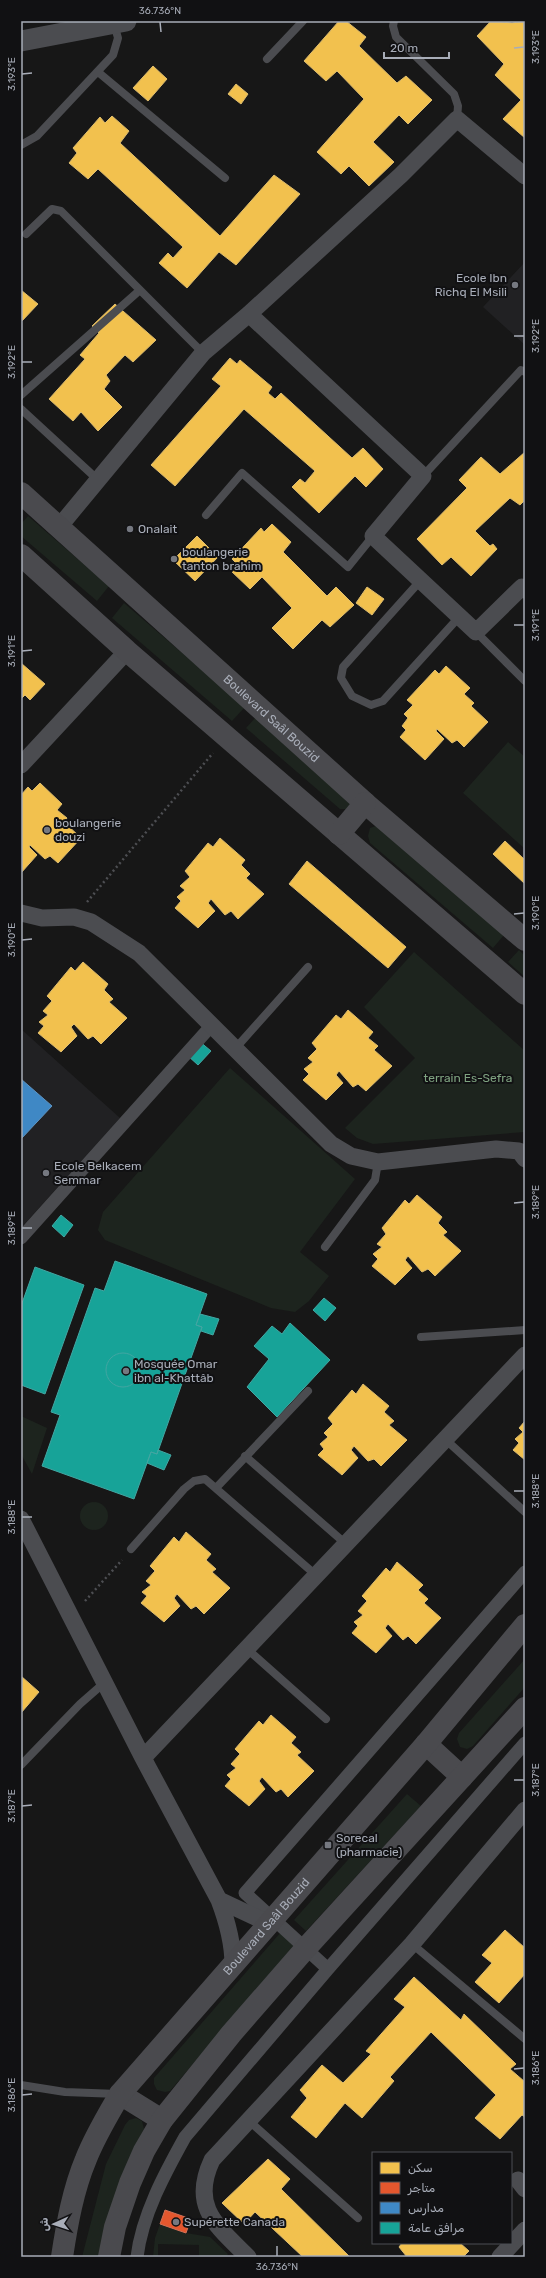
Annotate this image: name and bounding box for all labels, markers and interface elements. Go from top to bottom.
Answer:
text: 36.736°N [139,5,181,17]
text: 3.193°E [530,30,542,64]
scale bar [384,34,449,60]
text: 20 m [390,41,418,55]
text: 3.193°E [6,57,18,91]
place label: Ecole Ibn Richq El Msili [435,271,507,299]
marker: Ecole Ibn Richq El Msili [510,280,520,290]
text: 3.192°E [530,319,542,353]
text: 3.192°E [6,345,18,379]
place label: Onalait [138,522,177,536]
marker: Onalait [125,524,135,534]
place label: boulangerie tanton brahim [182,545,261,573]
marker: boulangerie tanton brahim [169,554,179,564]
text: 3.191°E [530,609,542,641]
text: 3.191°E [6,635,18,667]
street label: Boulevard Saâl Bouzid [221,672,322,765]
place label: boulangerie douzi [55,816,121,844]
marker: boulangerie douzi [42,825,52,835]
text: 3.190°E [530,896,542,930]
text: 3.190°E [6,923,18,957]
park label: terrain Es-Sefra [424,1071,512,1085]
place label: Ecole Belkacem Semmar [54,1159,142,1187]
marker: Ecole Belkacem Semmar [41,1168,51,1178]
text: 3.189°E [530,1185,542,1219]
text: 3.189°E [6,1211,18,1245]
place label: Mosquée Omar ibn al-Khattâb [134,1357,218,1385]
marker: Mosquée Omar ibn al-Khattâb [121,1366,131,1376]
text: 3.188°E [530,1474,542,1508]
text: 3.188°E [6,1500,18,1534]
text: 3.187°E [530,1763,542,1797]
text: 3.187°E [6,1789,18,1823]
place label: Sorecal (pharmacie) [336,1831,402,1859]
marker: Sorecal (pharmacie) [323,1840,333,1850]
street label: Boulevard Saâl Bouzid [220,1875,313,1978]
text: 3.186°E [530,2051,542,2085]
text: 3.186°E [6,2078,18,2112]
legend [372,2152,512,2244]
text: سكن [408,2161,433,2175]
text: متاجر [407,2181,436,2196]
text: مدارس [408,2201,444,2216]
north arrow [34,2204,74,2244]
place label: Supérette Canada [184,2215,285,2229]
text: ش [38,2217,51,2232]
marker: Supérette Canada [171,2217,181,2227]
text: مرافق عامة [408,2221,465,2236]
text: 36.736°N [256,2261,298,2273]

